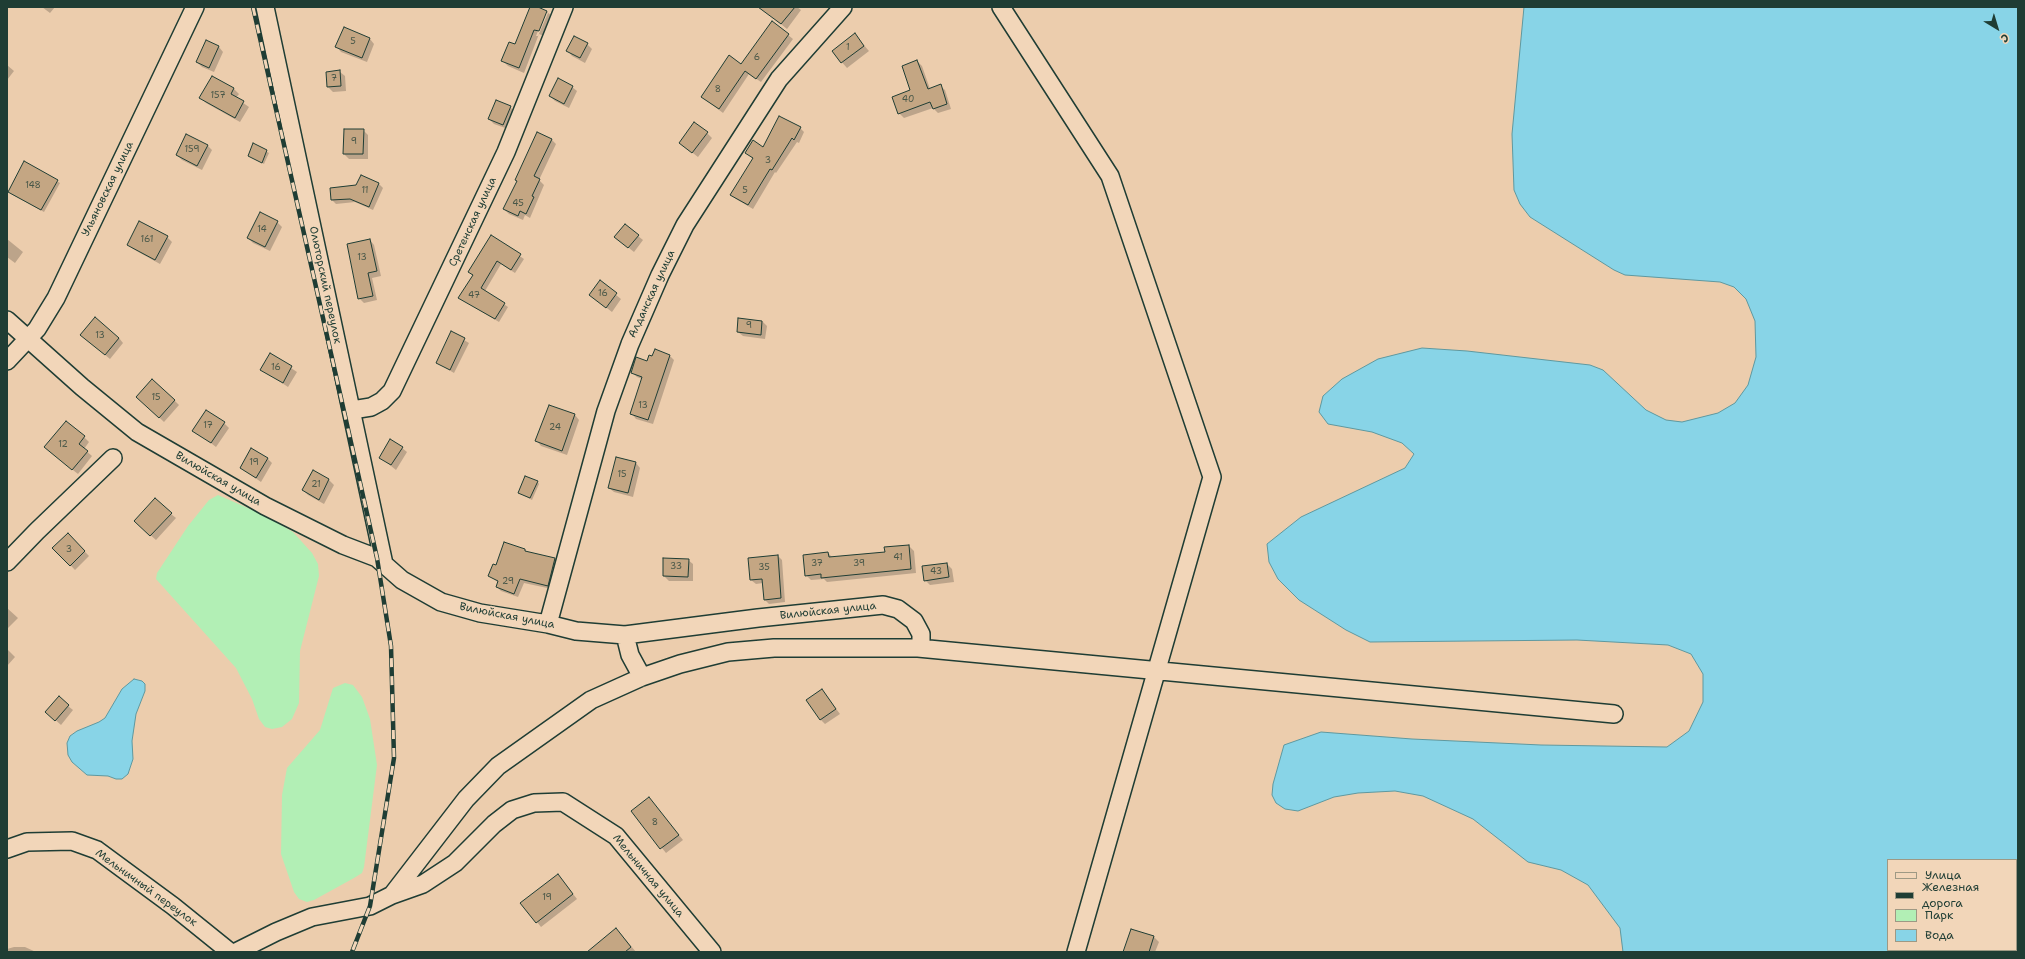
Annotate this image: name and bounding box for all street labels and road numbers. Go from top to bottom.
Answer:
street label: Ульяновская улица [79,139,137,239]
street label: Сретенская улица [446,175,500,269]
street label: Олюторский переулок [306,225,344,345]
street label: Алданская улица [626,248,678,340]
street label: Вилюйская улица [173,449,263,509]
street label: Вилюйская улица [779,599,877,623]
street label: Вилюйская улица [458,600,556,632]
street label: Мельничная улица [610,832,686,920]
street label: Мельничный переулок [93,847,199,929]

